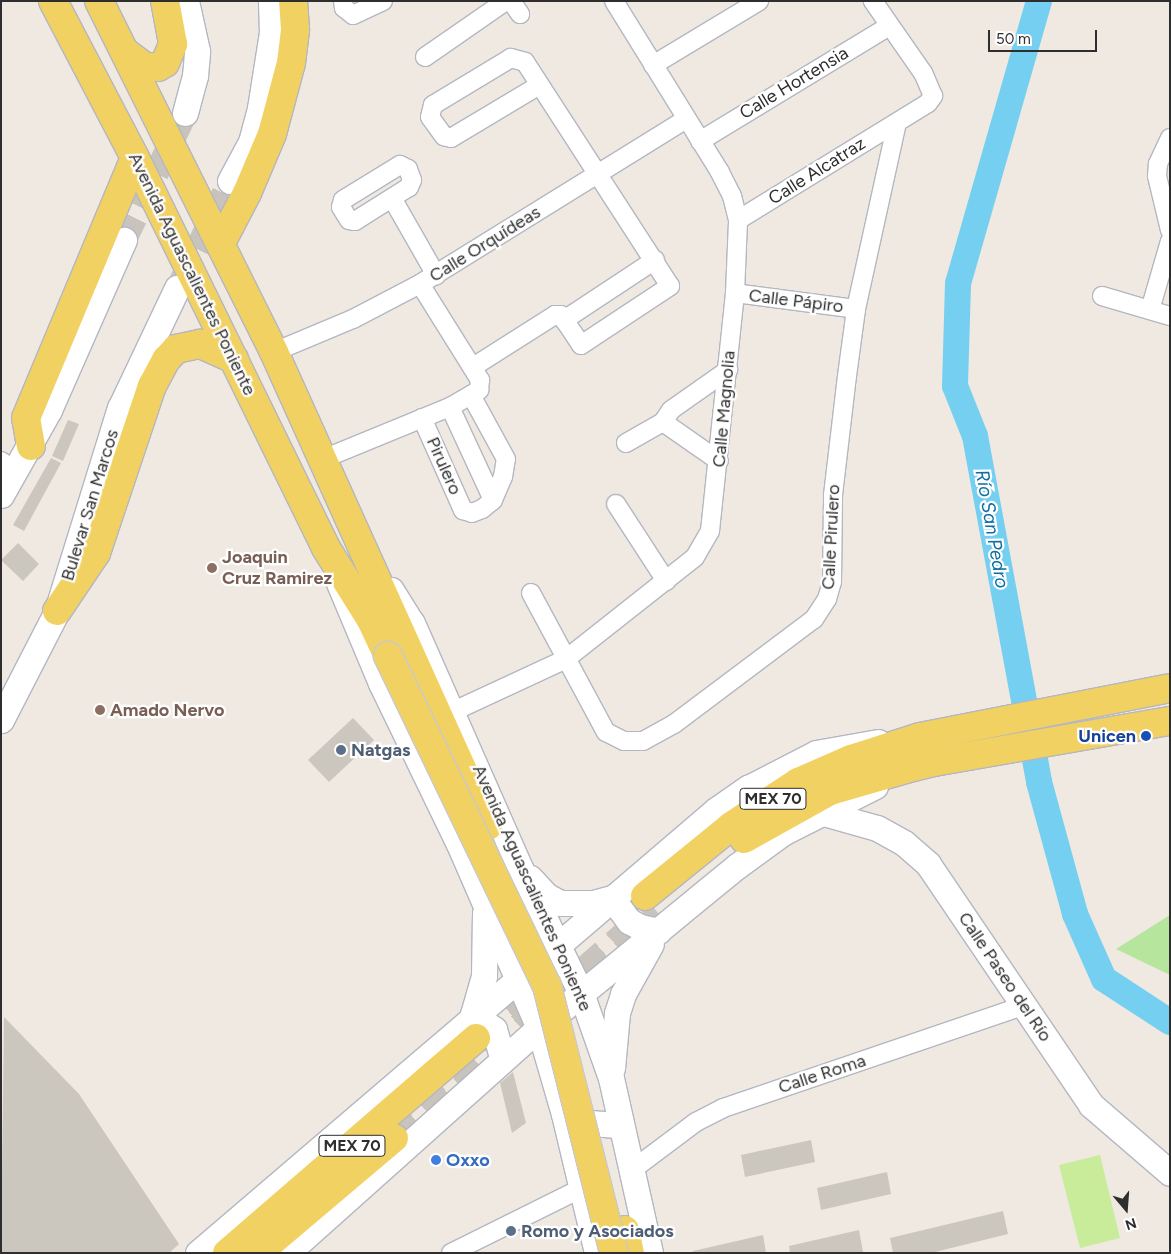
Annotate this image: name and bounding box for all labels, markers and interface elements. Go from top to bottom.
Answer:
scale bar [991,20,1100,52]
text: 50 m [996,30,1031,48]
street label: Calle Hortensia [736,42,852,124]
street label: Calle Alcatraz [764,133,870,209]
street label: Avenida Aguascalientes Poniente [124,149,260,399]
street label: Calle Orquídeas [425,201,545,287]
street label: Calle Pápiro [747,284,845,318]
street label: Calle Magnolia [708,350,740,468]
street label: Bulevar San Marcos [57,427,123,583]
street label: Pirulero [422,434,466,498]
water label: Río San Pedro [970,468,1014,590]
street label: Calle Pirulero [817,484,845,590]
place label: Joaquin Cruz Ramirez [222,547,332,590]
marker: Joaquin Cruz Ramirez [206,562,218,574]
place label: Amado Nervo [110,699,224,721]
marker: Amado Nervo [94,704,106,716]
place label: Unicen [1078,725,1136,747]
marker: Unicen [1140,730,1152,742]
place label: Natgas [351,739,410,761]
marker: Natgas [335,744,347,756]
street label: Avenida Aguascalientes Poniente [468,762,596,1014]
road number: MEX 70 [739,786,807,812]
street label: Calle Paseo del Río [954,908,1056,1046]
street label: Calle Roma [776,1050,868,1098]
road number: MEX 70 [318,1132,386,1160]
place label: Oxxo [446,1149,490,1171]
marker: Oxxo [430,1154,442,1166]
north arrow [1101,1184,1151,1234]
text: N [1123,1214,1139,1233]
place label: Romo y Asociados [521,1220,674,1242]
marker: Romo y Asociados [505,1225,517,1237]

